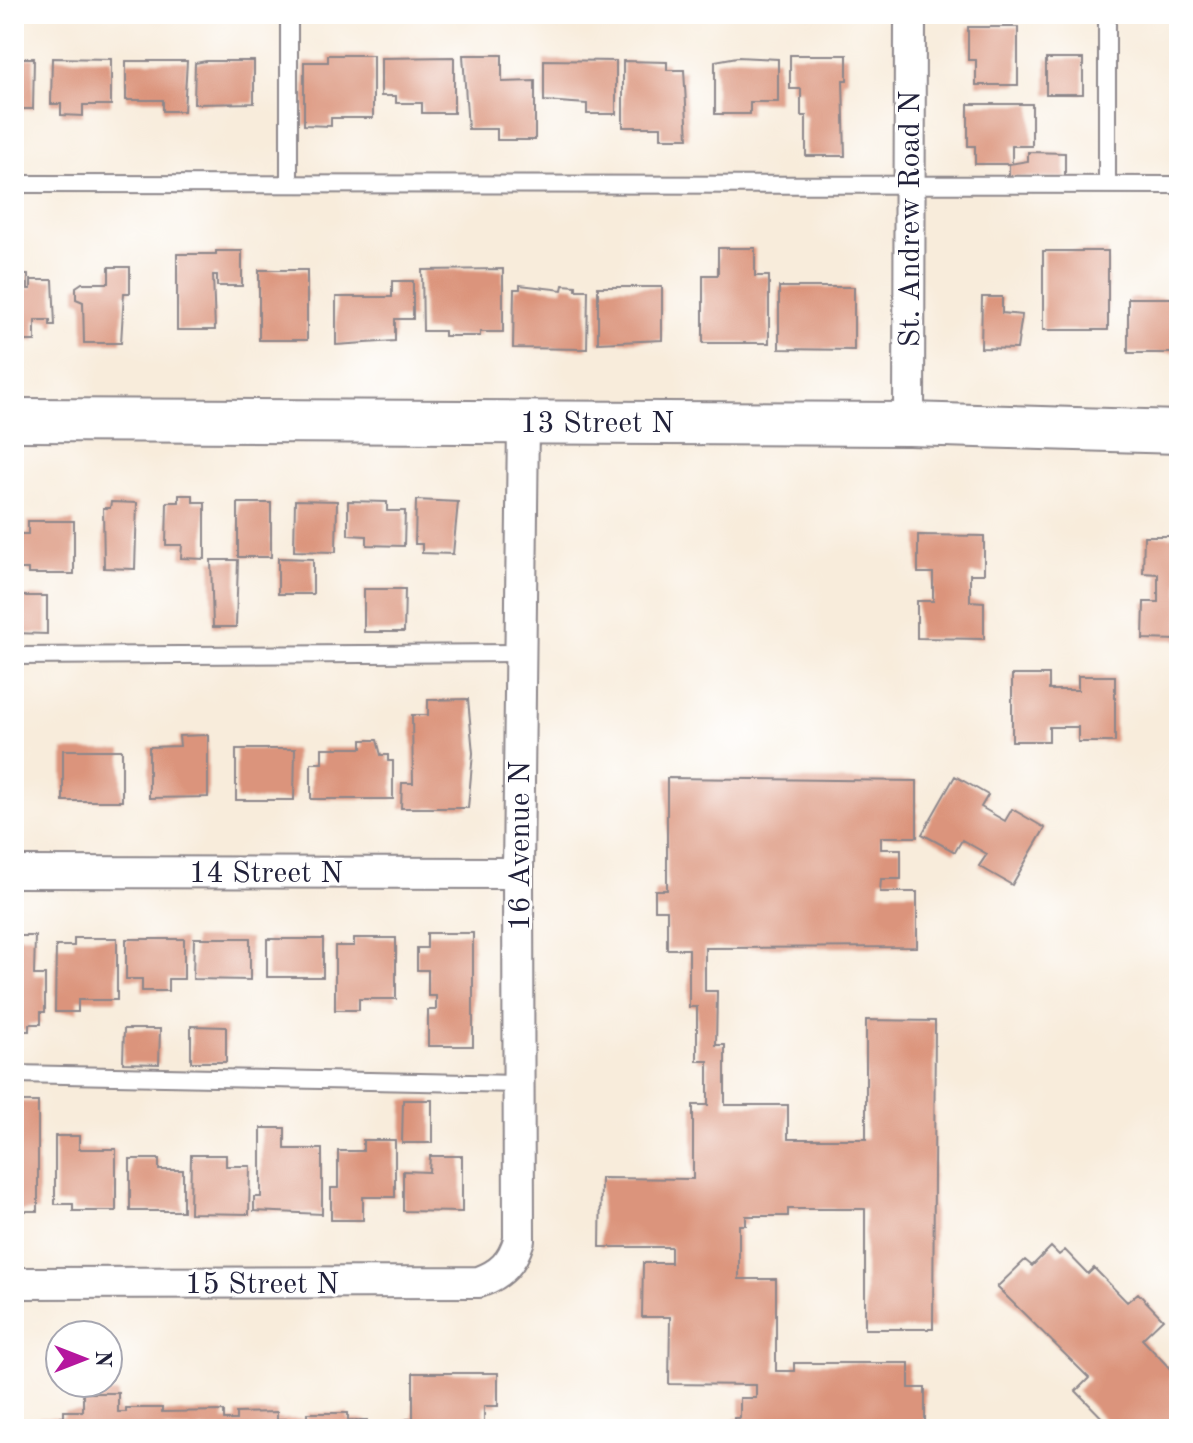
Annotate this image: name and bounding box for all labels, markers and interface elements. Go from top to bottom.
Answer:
street label: St. Andrew Road N [896,91,926,347]
street label: 13 Street N [520,409,674,439]
street label: 16 Avenue N [506,761,536,931]
street label: 14 Street N [189,859,343,889]
street label: 15 Street N [185,1270,339,1300]
north arrow [44,1319,124,1399]
text: N [91,1351,113,1368]

